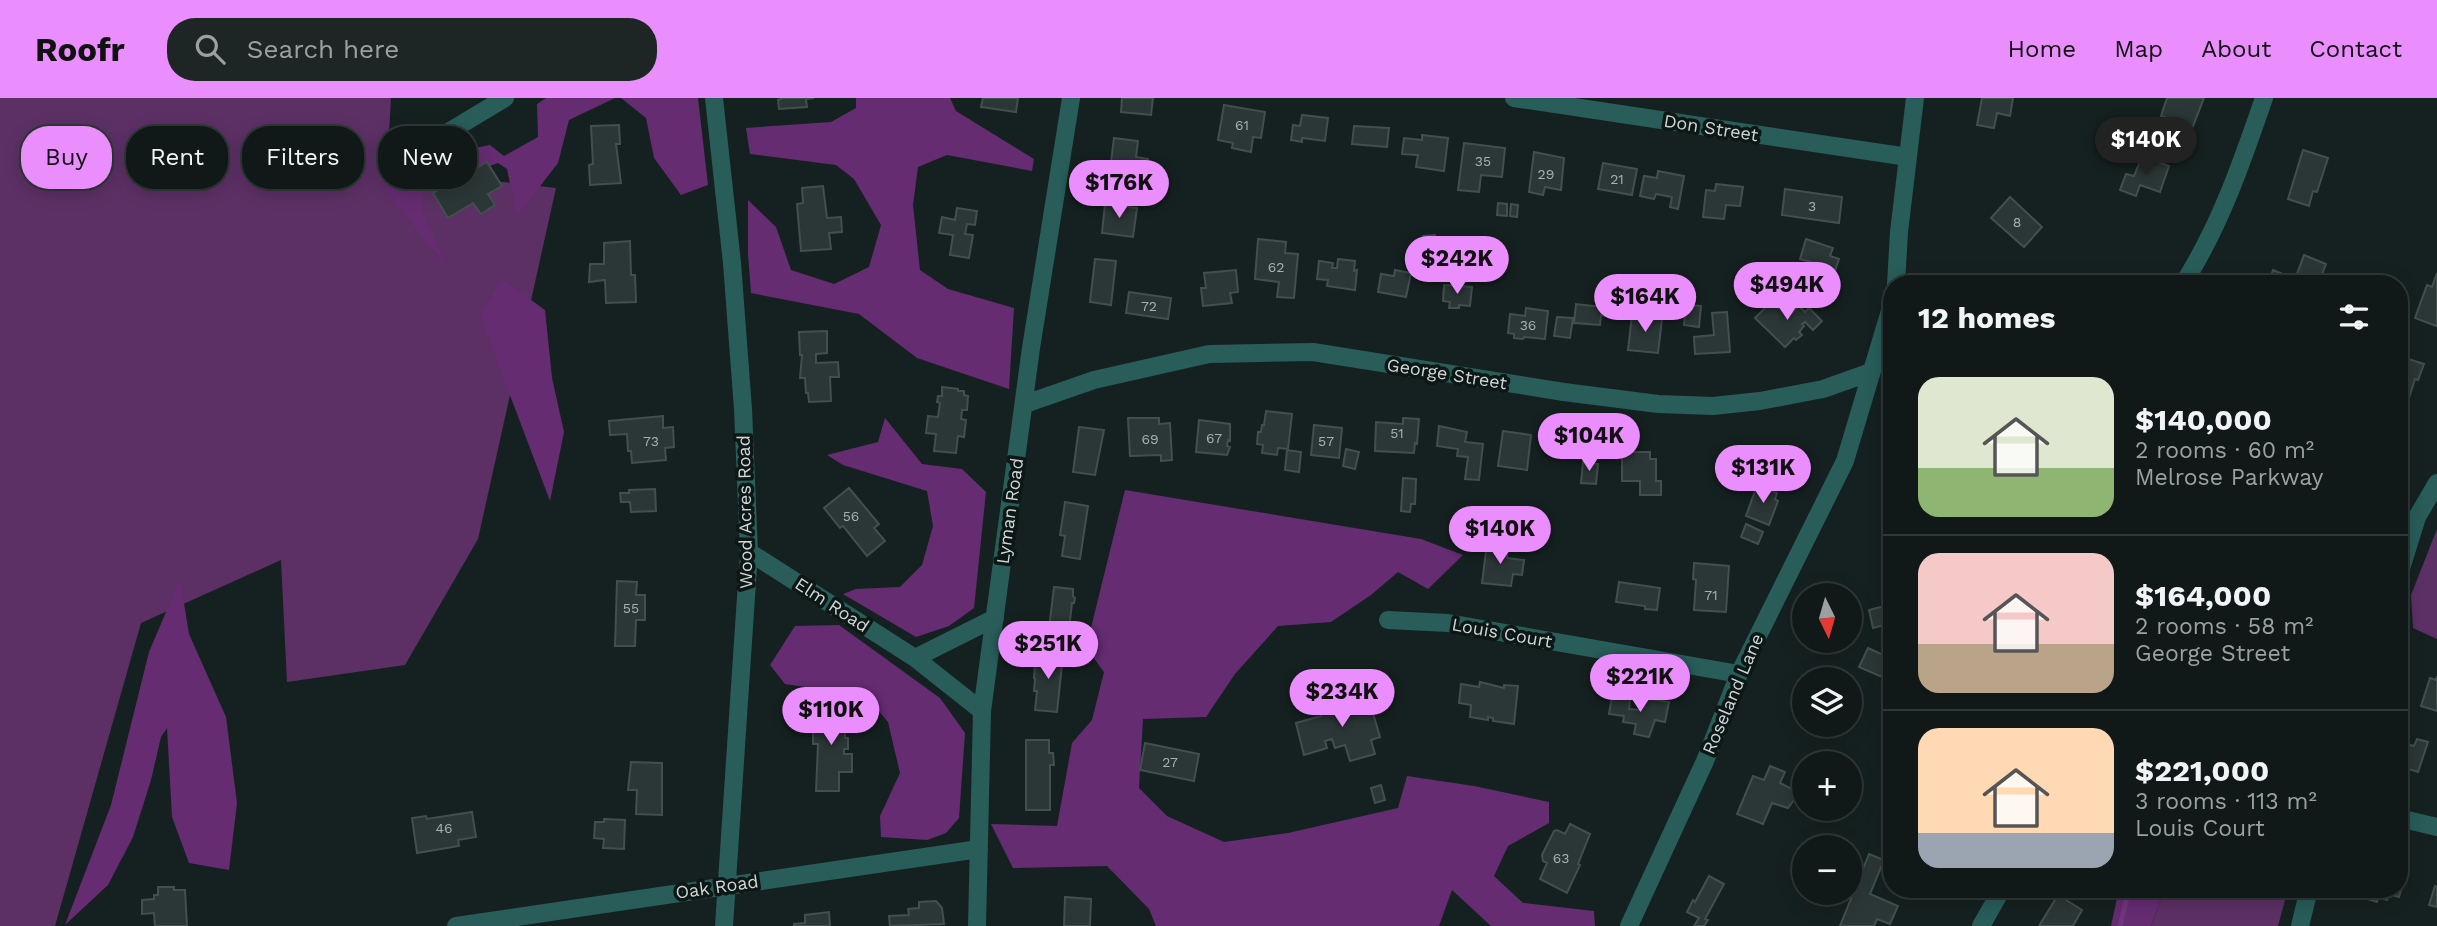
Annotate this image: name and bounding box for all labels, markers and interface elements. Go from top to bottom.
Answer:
search box [167,18,657,81]
text: Roofr [35,30,125,69]
icon: search [191,30,229,68]
text: Search here [247,34,399,64]
text: Home [2008,35,2076,63]
text: Map [2114,35,2163,63]
text: About [2201,35,2271,63]
text: Contact [2309,35,2402,63]
street label: Don Street [1662,110,1760,145]
house number: 61 [1235,117,1249,133]
pin: $140K [2097,118,2195,177]
chip: Buy [21,126,112,189]
chip: Rent [126,126,228,189]
chip: Filters [242,126,364,189]
chip: New [378,126,477,189]
text: $140K [2111,126,2181,153]
house number: 35 [1475,153,1491,169]
pin: $176K [1070,160,1168,220]
house number: 29 [1538,166,1554,182]
text: $176K [1085,169,1153,196]
house number: 21 [1610,171,1624,187]
house number: 3 [1808,198,1816,214]
house number: 8 [2013,214,2021,230]
pin: $242K [1408,236,1506,296]
text: $242K [1421,245,1493,272]
house number: 62 [1268,259,1284,275]
pin: $494K [1738,262,1836,322]
text: $494K [1750,271,1824,298]
pin: $164K [1596,274,1694,334]
text: $164K [1610,283,1680,310]
house number: 72 [1141,298,1157,314]
icon: filters [2335,298,2373,336]
text: 12 homes [1918,300,2056,335]
house number: 36 [1520,317,1536,333]
street label: George Street [1385,354,1509,393]
text: $140,000 [2135,402,2272,437]
icon: home [1974,405,2058,489]
pin: $104K [1540,414,1638,473]
text: $104K [1554,422,1624,449]
house number: 51 [1390,425,1404,441]
house number: 67 [1206,430,1222,446]
house number: 69 [1141,431,1159,447]
house number: 73 [643,433,659,449]
house number: 57 [1318,433,1334,449]
street label: Wood Acres Road [733,435,756,589]
text: 2 rooms · 60 m² [2135,437,2314,464]
pin: $131K [1714,446,1812,505]
text: $131K [1731,454,1795,481]
street label: Lyman Road [992,456,1027,565]
text: Melrose Parkway [2135,464,2324,491]
pin: $140K [1451,506,1549,566]
house number: 56 [843,508,859,524]
text: $140K [1465,515,1535,542]
street label: Elm Road [791,573,873,636]
text: $164,000 [2135,578,2271,613]
icon: home [1974,581,2058,665]
north arrow [1792,583,1862,653]
map controls [1792,583,1862,905]
house number: 71 [1704,587,1718,603]
house number: 55 [623,600,639,616]
street label: Louis Court [1450,613,1554,652]
text: 2 rooms · 58 m² [2135,613,2314,640]
pin: $251K [999,622,1097,681]
text: $251K [1014,630,1082,657]
street label: Roseland Lane [1698,630,1767,757]
text: George Street [2135,640,2290,667]
pin: $221K [1591,654,1689,714]
text: $221K [1606,663,1674,690]
button: layers [1792,667,1862,737]
pin: $234K [1293,670,1391,729]
text: $234K [1306,678,1378,705]
pin: $110K [782,688,880,747]
text: $110K [798,696,864,723]
button: + [1792,751,1862,821]
text: $221,000 [2135,753,2269,788]
house number: 27 [1162,754,1178,770]
icon: home [1974,756,2058,840]
text: 3 rooms · 113 m² [2135,788,2317,815]
text: Louis Court [2135,815,2265,842]
house number: 46 [435,820,453,836]
button: − [1792,835,1862,905]
house number: 63 [1553,850,1569,866]
street label: Oak Road [674,870,760,903]

